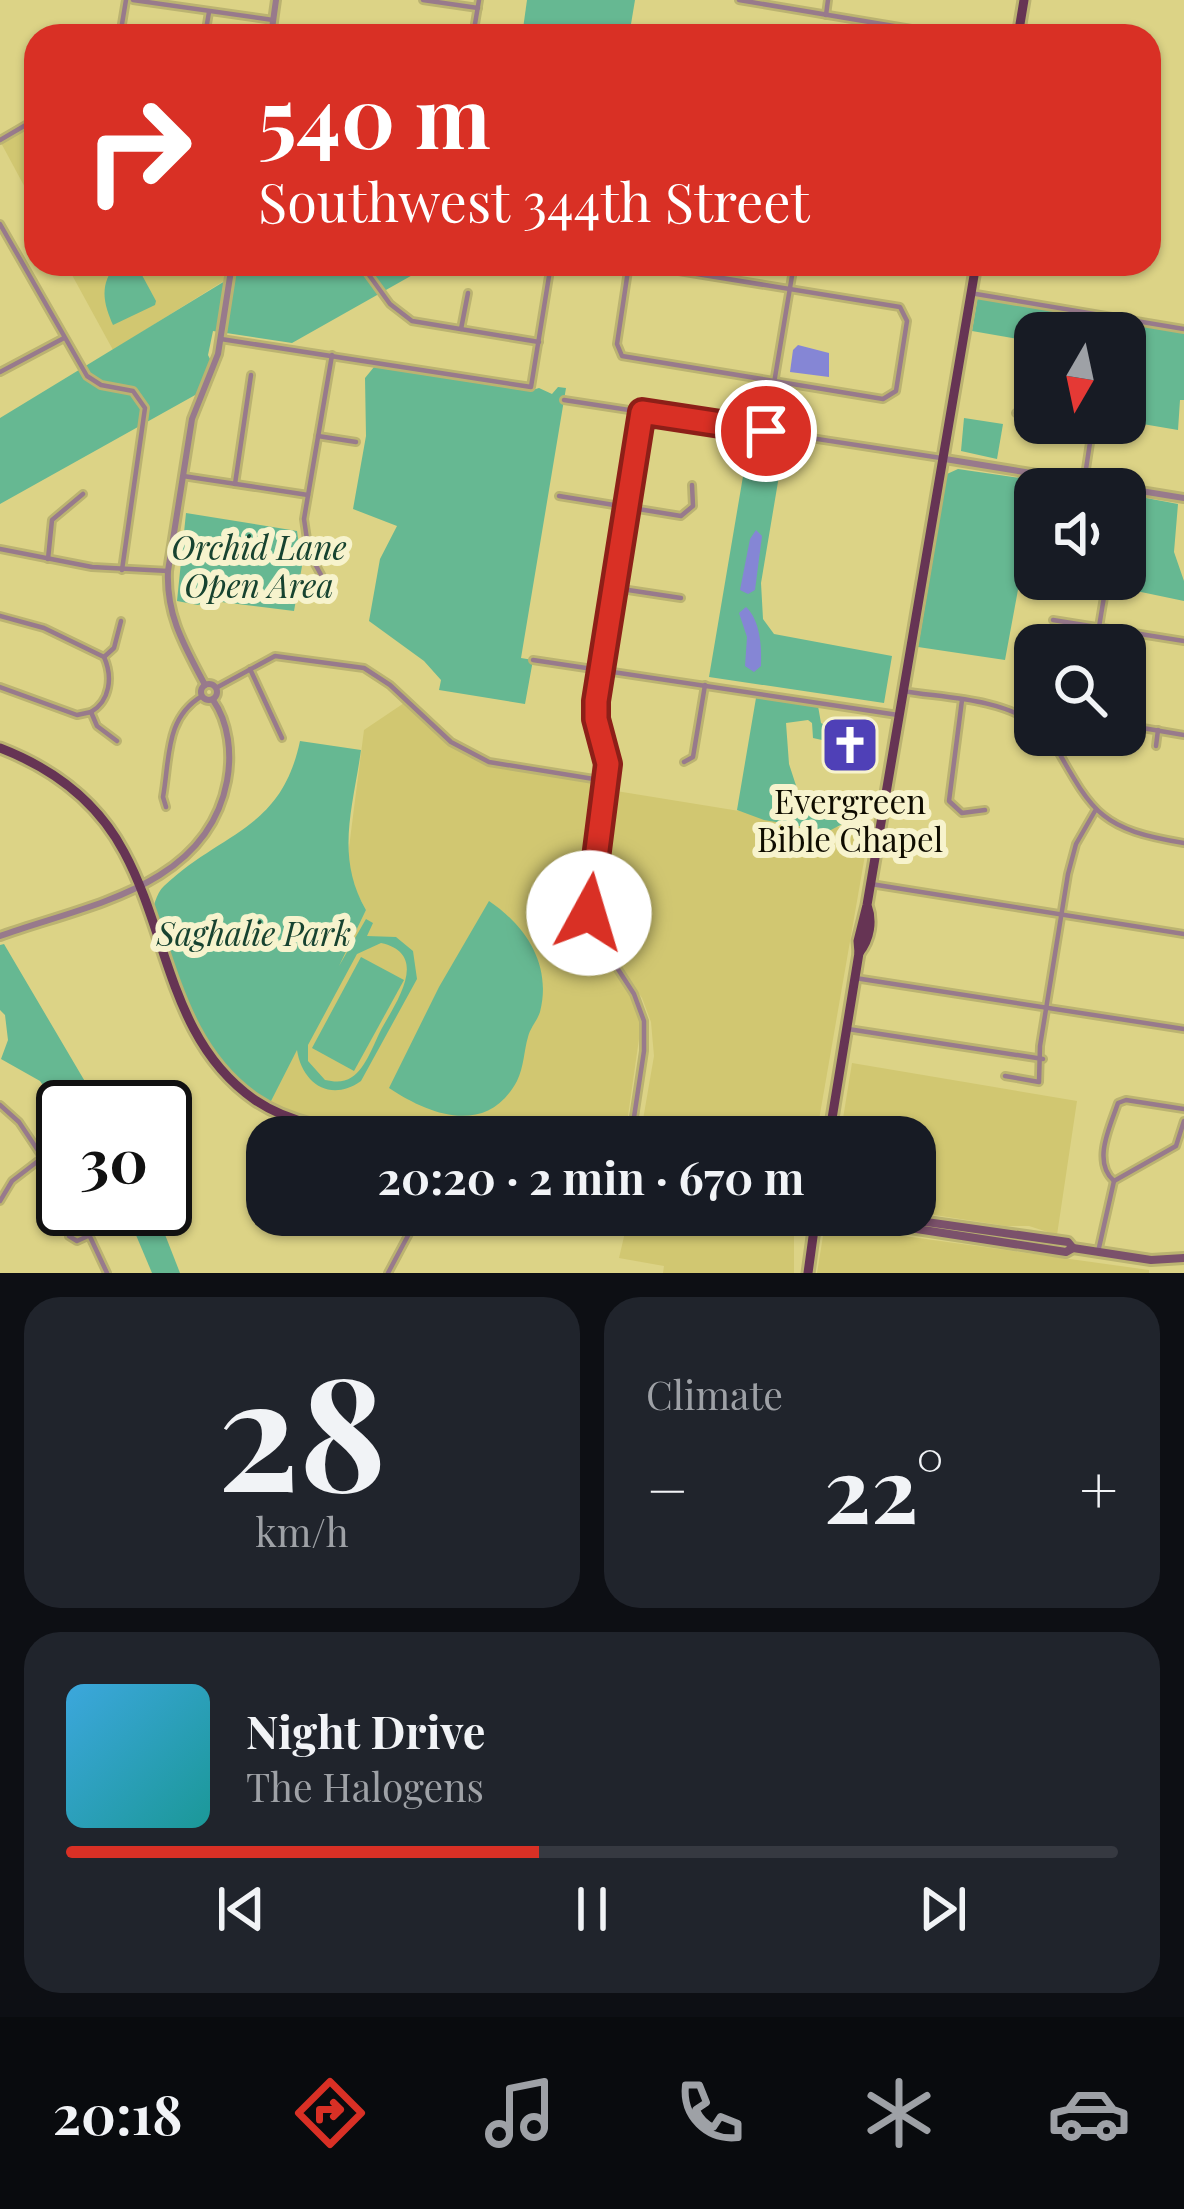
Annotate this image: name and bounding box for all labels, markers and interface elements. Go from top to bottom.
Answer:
text: 540 m [258,58,491,170]
icon: right [60,72,216,228]
text: Southwest 344th Street [258,165,810,237]
north arrow [1014,312,1146,444]
map controls [1014,312,1146,756]
pin [715,380,817,482]
icon: arrive [733,398,799,464]
button: sound [1014,468,1146,600]
park label: Orchid Lane Open Area [171,524,347,606]
button: search [1014,624,1146,756]
church icon: Evergreen Bible Chapel [819,714,881,776]
place label: Evergreen Bible Chapel [757,778,943,860]
position arrow [526,850,652,976]
park label: Saghalie Park [156,910,351,954]
speed limit sign: 30 [36,1080,192,1236]
text: 20:20 · 2 min · 670 m [378,1146,804,1206]
text: 28 [217,1323,387,1531]
text: Climate [646,1368,783,1420]
text: 22° [824,1427,944,1547]
text: − [646,1444,689,1532]
text: + [1079,1444,1118,1532]
text: km/h [255,1505,349,1557]
text: Night Drive [246,1700,485,1760]
text: The Halogens [246,1760,484,1812]
icon: previous [208,1876,274,1942]
icon: pause [559,1876,625,1942]
icon: next [910,1876,976,1942]
icon: directions [288,2071,372,2155]
icon: music [478,2071,562,2155]
icon: phone [668,2071,752,2155]
icon: climate [857,2071,941,2155]
icon: car [1047,2071,1131,2155]
text: 20:18 [53,2077,183,2149]

